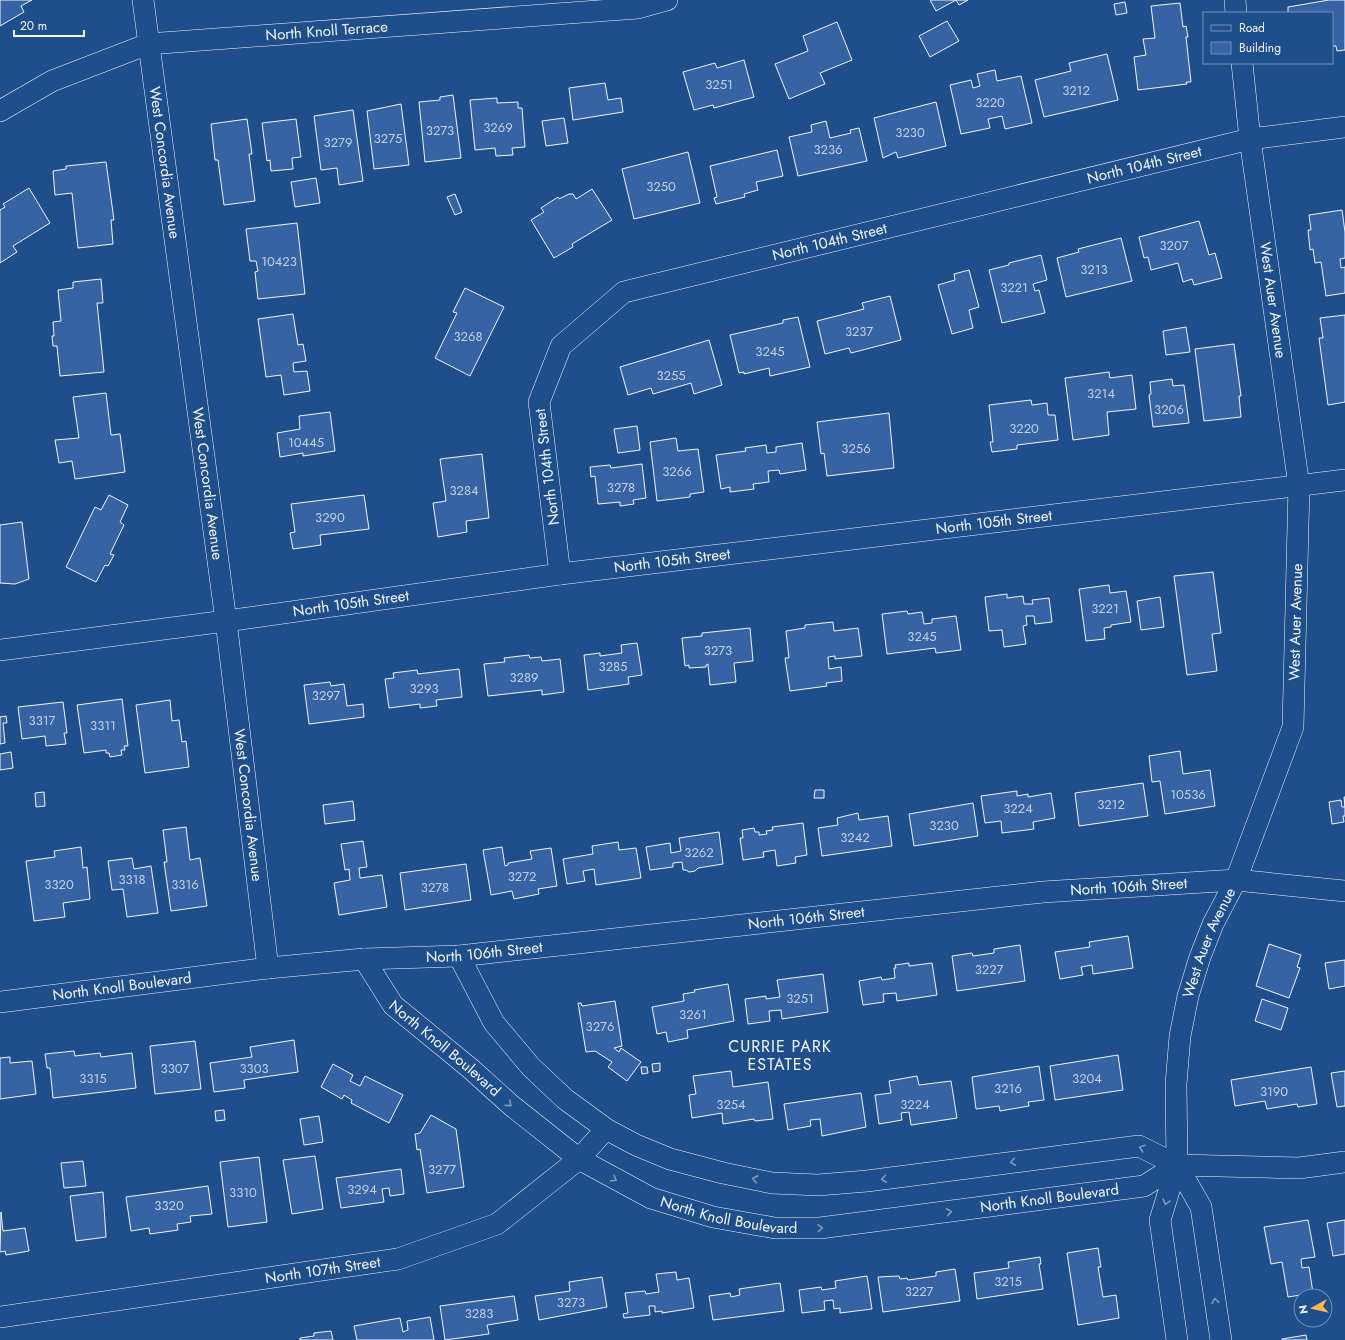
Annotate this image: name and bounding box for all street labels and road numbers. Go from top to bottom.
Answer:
street label: North Knoll Terrace [265,15,389,46]
street label: West Concordia Avenue [144,85,186,240]
street label: North 104th Street [1085,140,1204,189]
street label: North 104th Street [770,217,890,266]
street label: West Auer Avenue [1254,240,1292,360]
street label: West Concordia Avenue [187,406,229,561]
street label: North 104th Street [529,407,565,527]
street label: North 105th Street [934,504,1054,540]
street label: North 105th Street [613,543,732,578]
street label: West Auer Avenue [1283,563,1308,681]
street label: North 105th Street [291,584,411,622]
street label: West Concordia Avenue [228,728,268,883]
street label: North 106th Street [1070,872,1188,901]
street label: West Auer Avenue [1177,884,1241,1001]
street label: North 106th Street [747,901,866,935]
street label: North 106th Street [425,936,544,968]
street label: North Knoll Boulevard [51,967,193,1006]
street label: North Knoll Boulevard [384,995,506,1102]
street label: North Knoll Boulevard [979,1178,1120,1218]
street label: North Knoll Boulevard [658,1190,797,1239]
street label: North 107th Street [263,1251,382,1289]

